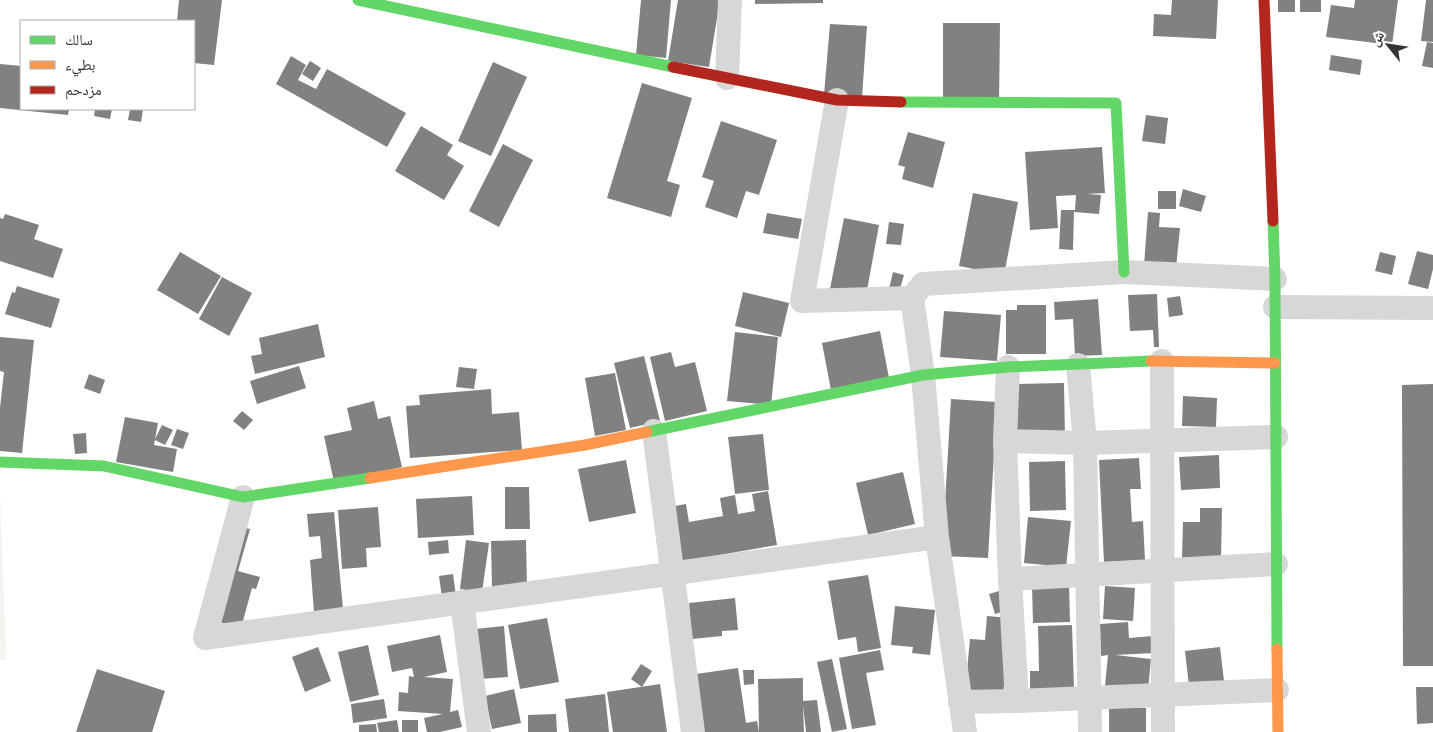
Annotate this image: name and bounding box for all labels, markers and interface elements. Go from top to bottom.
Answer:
legend [20,20,195,110]
north arrow [1363,20,1413,70]
text: ش [1365,27,1388,49]
text: سالك [65,30,93,50]
text: بطيء [65,55,95,77]
text: مزدحم [65,80,102,100]

